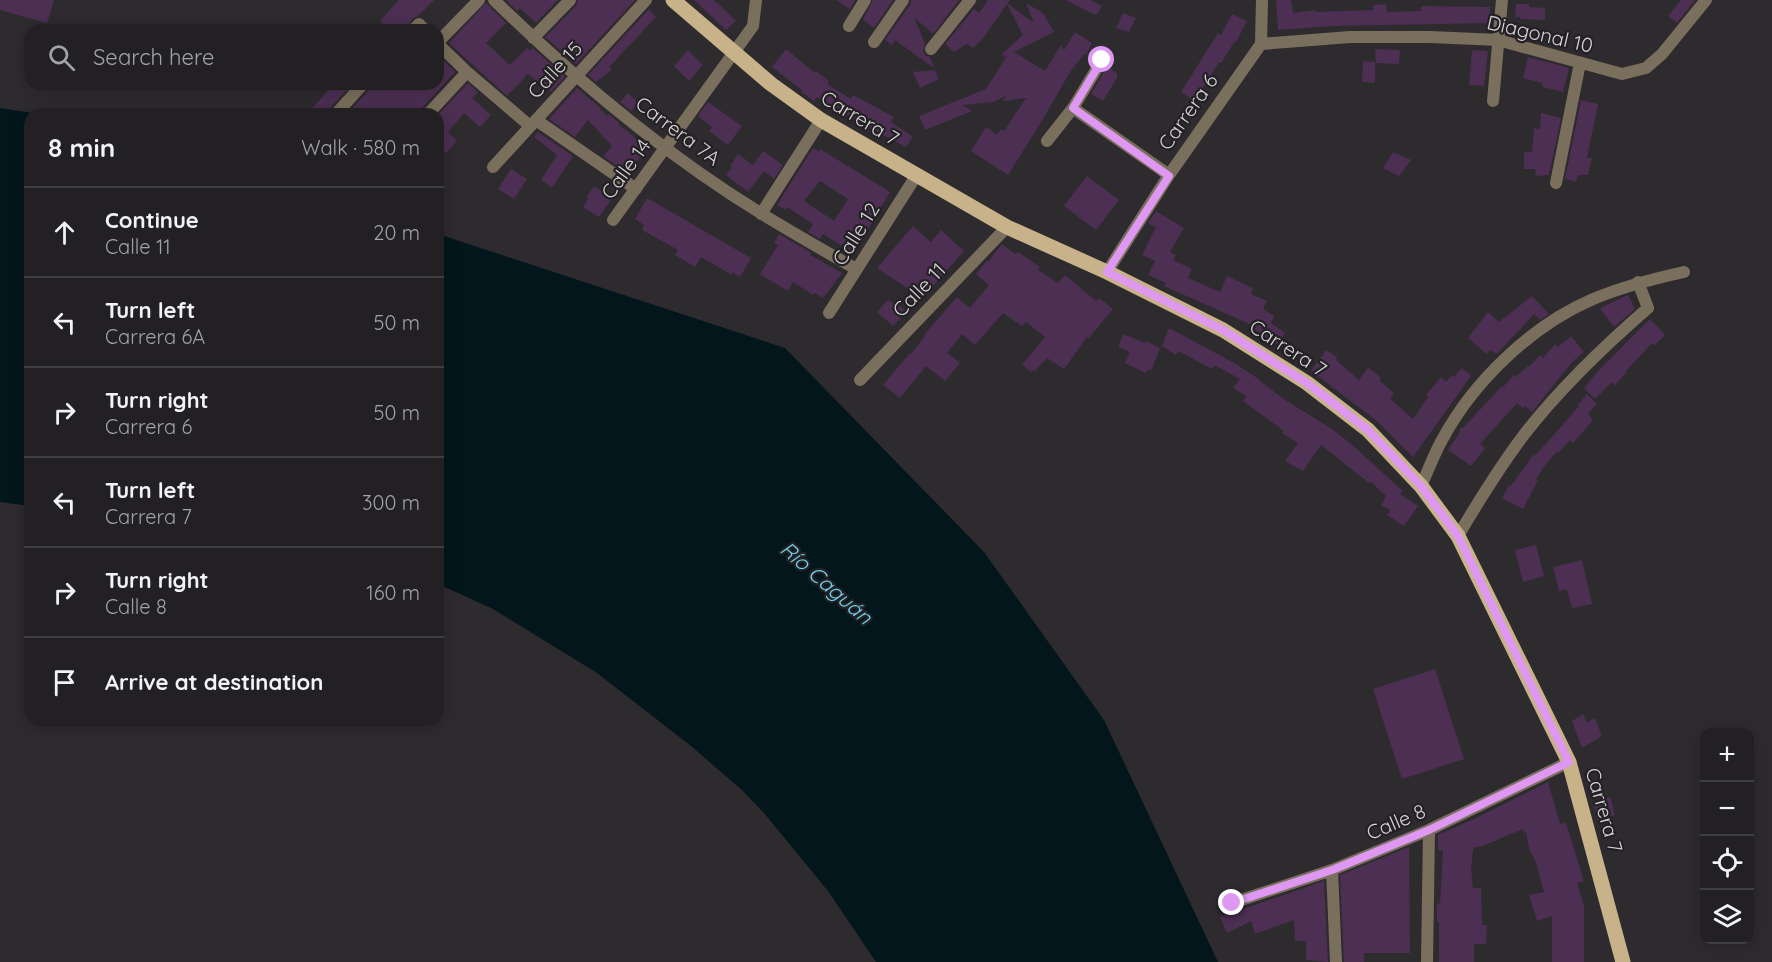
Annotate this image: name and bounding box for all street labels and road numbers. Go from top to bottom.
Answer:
street label: Diagonal 10 [1485,9,1596,58]
street label: Calle 15 [522,36,587,104]
street label: Carrera 6 [1152,69,1223,155]
street label: Carrera 7 [817,85,904,151]
street label: Carrera 7A [631,91,726,171]
street label: Calle 14 [595,134,656,204]
street label: Calle 12 [827,198,885,270]
street label: Calle 11 [887,257,950,322]
street label: Carrera 7 [1245,313,1331,382]
street label: Carrera 7 [1581,765,1628,855]
street label: Calle 8 [1362,798,1429,845]

